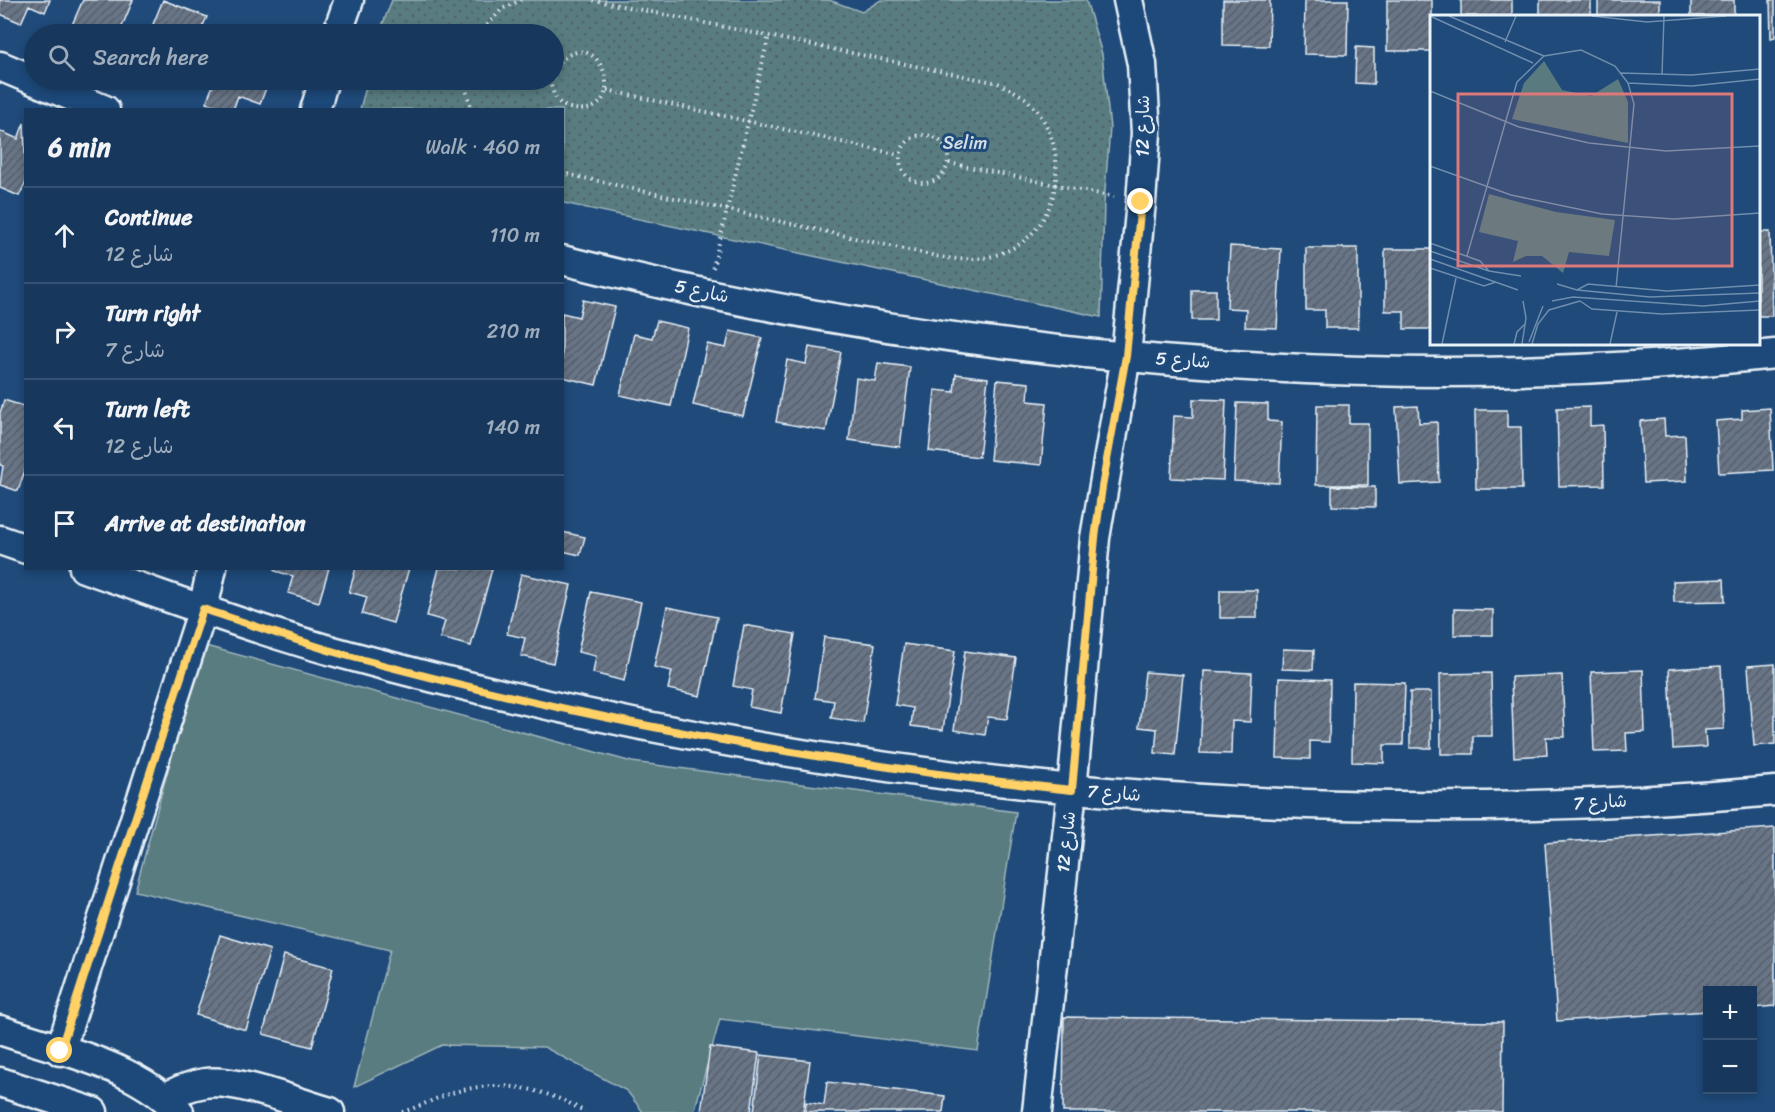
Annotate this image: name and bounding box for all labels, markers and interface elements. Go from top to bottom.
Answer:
inset map [1430,15,1760,345]
search box [24,24,564,90]
text: Search here [93,38,209,77]
icon: search [45,41,78,74]
street label: شارع 12 [1127,95,1159,157]
text: 6 min [48,124,111,170]
park label: Selim [943,127,987,159]
text: Walk · 460 m [425,130,540,165]
route end [1127,188,1153,214]
text: Continue [105,198,193,237]
text: 110 m [490,218,540,253]
icon: ahead [48,219,81,252]
text: شارع 12 [105,237,174,272]
street label: شارع 5 [672,270,732,312]
text: Turn right [105,294,200,333]
text: 210 m [487,314,540,349]
icon: right [48,315,81,348]
text: شارع 7 [105,333,165,368]
street label: شارع 5 [1155,342,1211,378]
text: Turn left [105,390,190,429]
text: 140 m [486,410,540,445]
icon: left [48,411,81,444]
text: شارع 12 [105,429,174,464]
text: Arrive at destination [105,504,306,543]
icon: arrive [48,507,81,540]
street label: شارع 7 [1086,775,1142,811]
street label: شارع 7 [1572,785,1628,819]
street label: شارع 12 [1047,810,1085,874]
map controls [1703,986,1757,1094]
button: + [1703,986,1757,1040]
route start [46,1037,72,1063]
button: − [1703,1040,1757,1094]

